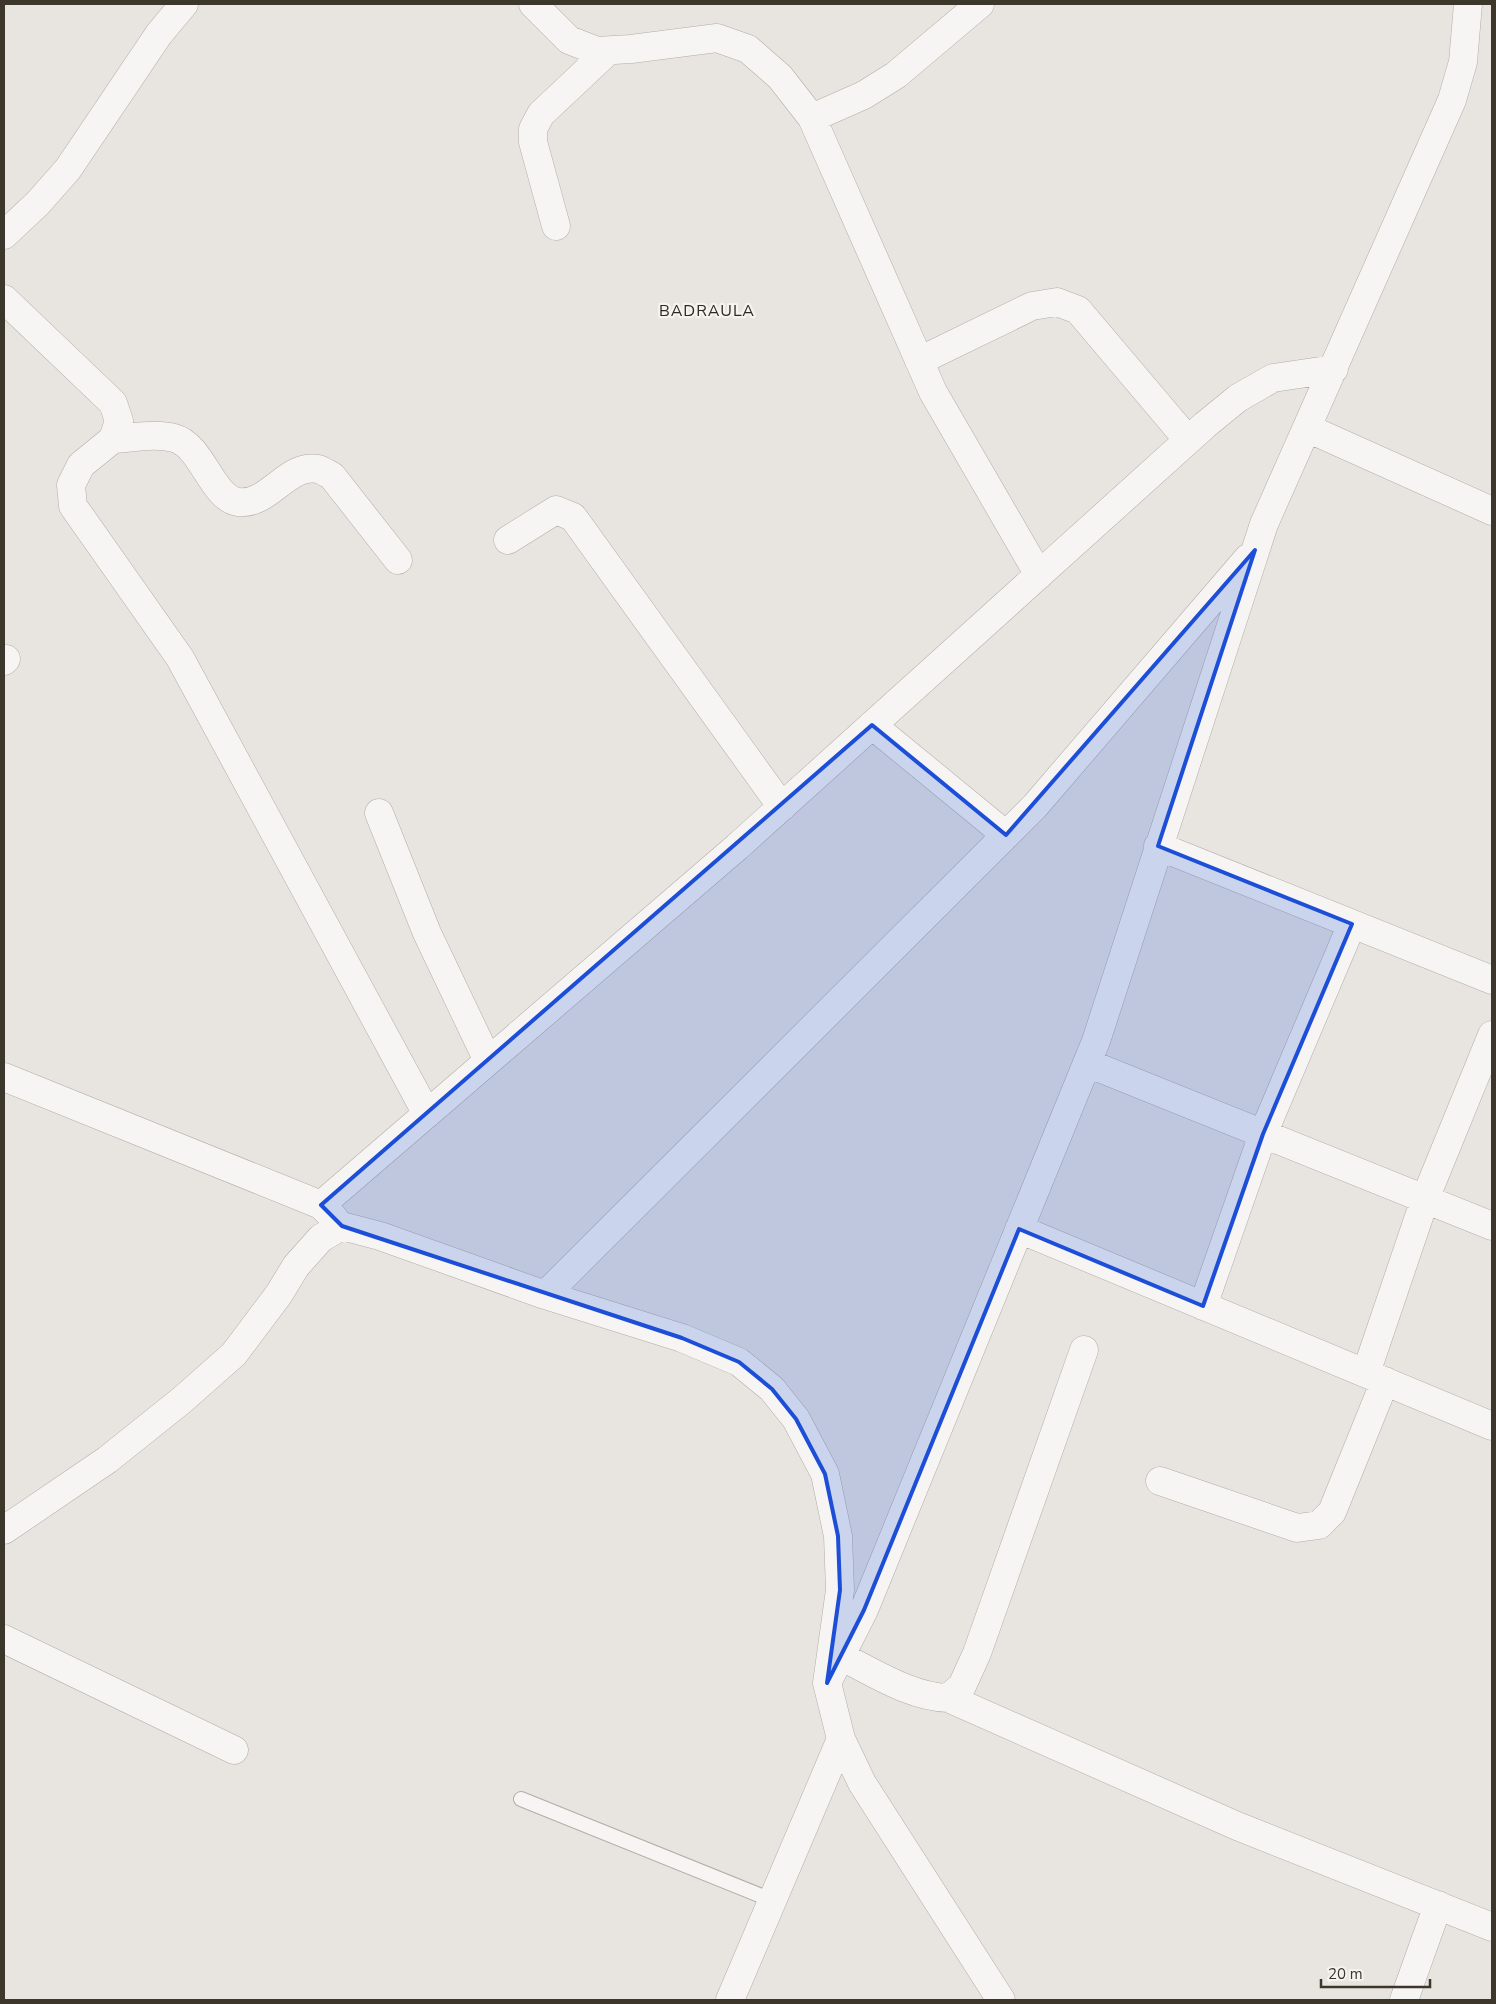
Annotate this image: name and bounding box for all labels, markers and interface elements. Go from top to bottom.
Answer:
district label: BADRAULA [659,300,755,322]
scale bar [1321,1956,1430,1988]
text: 20 m [1328,1964,1363,1984]

